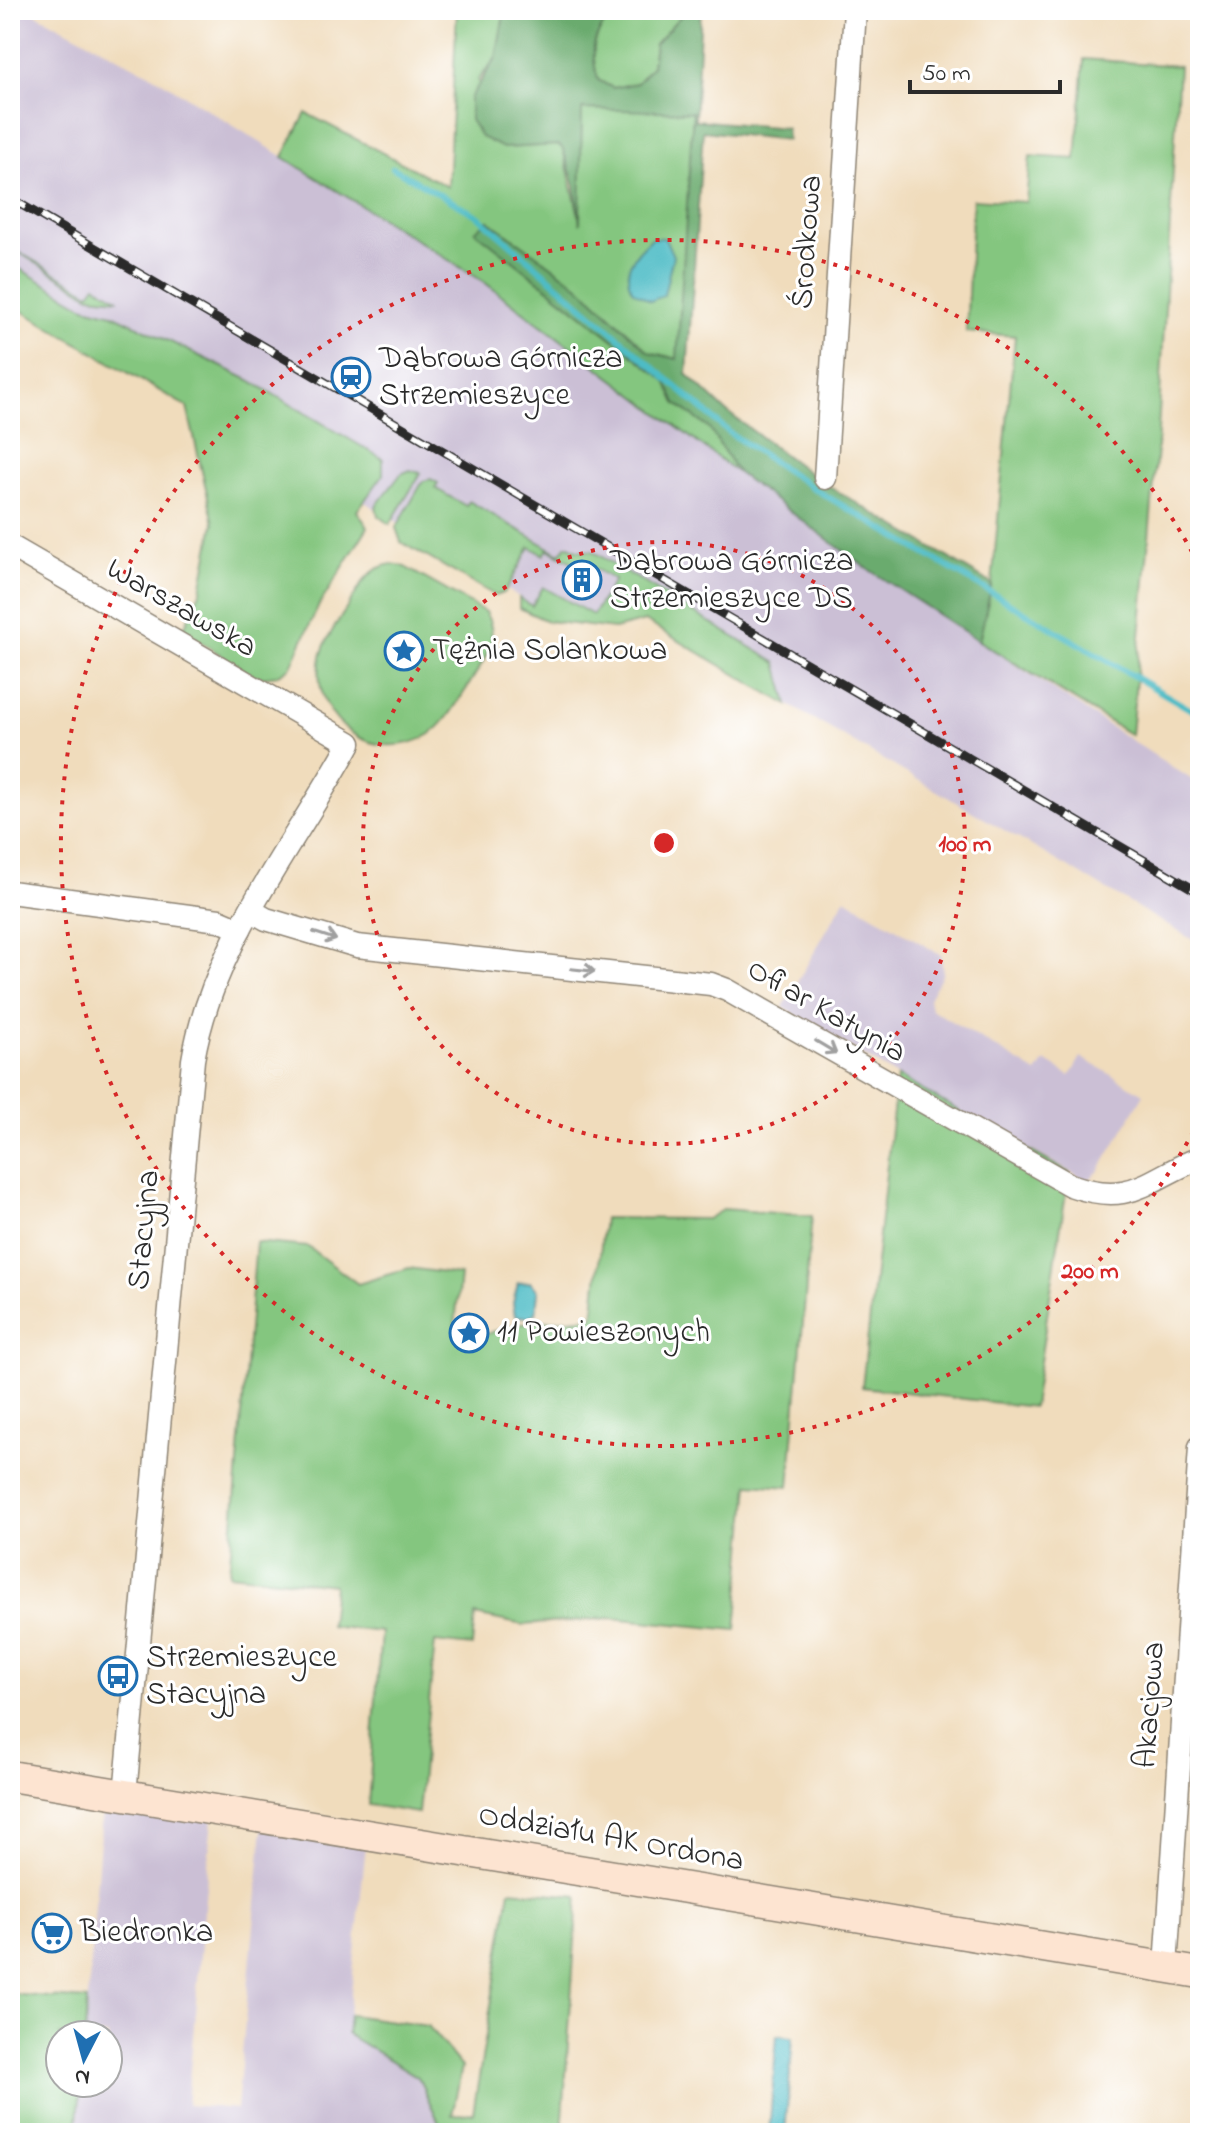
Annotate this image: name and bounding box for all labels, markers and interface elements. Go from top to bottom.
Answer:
scale bar [910,44,1060,94]
text: 50 m [922,57,971,92]
street label: Środkowa [780,174,836,310]
place label: Dąbrowa Górnicza Strzemieszyce [378,336,623,420]
station icon: Dąbrowa Górnicza Strzemieszyce [330,356,372,398]
place label: Dąbrowa Górnicza Strzemieszyce DS [609,539,854,623]
street label: Warszawska [97,547,265,671]
building icon: Dąbrowa Górnicza Strzemieszyce DS [561,559,603,601]
place label: Tężnia Solankowa [432,628,667,675]
place icon: Tężnia Solankowa [383,630,425,672]
text: 100 m [939,828,992,863]
centre of rings [650,829,678,857]
one-way arrow [313,930,338,945]
street label: Ofiar Katynia [738,947,914,1077]
one-way arrow [569,963,596,978]
one-way arrow [814,1039,837,1055]
street label: Stacyjna [116,1168,174,1292]
text: 200 m [1060,1255,1119,1290]
place label: 11 Powieszonych [497,1310,710,1357]
place icon: 11 Powieszonych [448,1312,490,1354]
place label: Strzemieszyce Stacyjna [146,1635,338,1719]
street label: Akacjowa [1123,1640,1179,1770]
bus stop icon: Strzemieszyce Stacyjna [97,1655,139,1697]
street label: Oddziału AK Ordona [475,1793,747,1885]
place label: Biedronka [79,1910,213,1957]
supermarket icon: Biedronka [31,1912,73,1954]
north arrow [44,2019,124,2099]
text: N [73,2059,91,2093]

